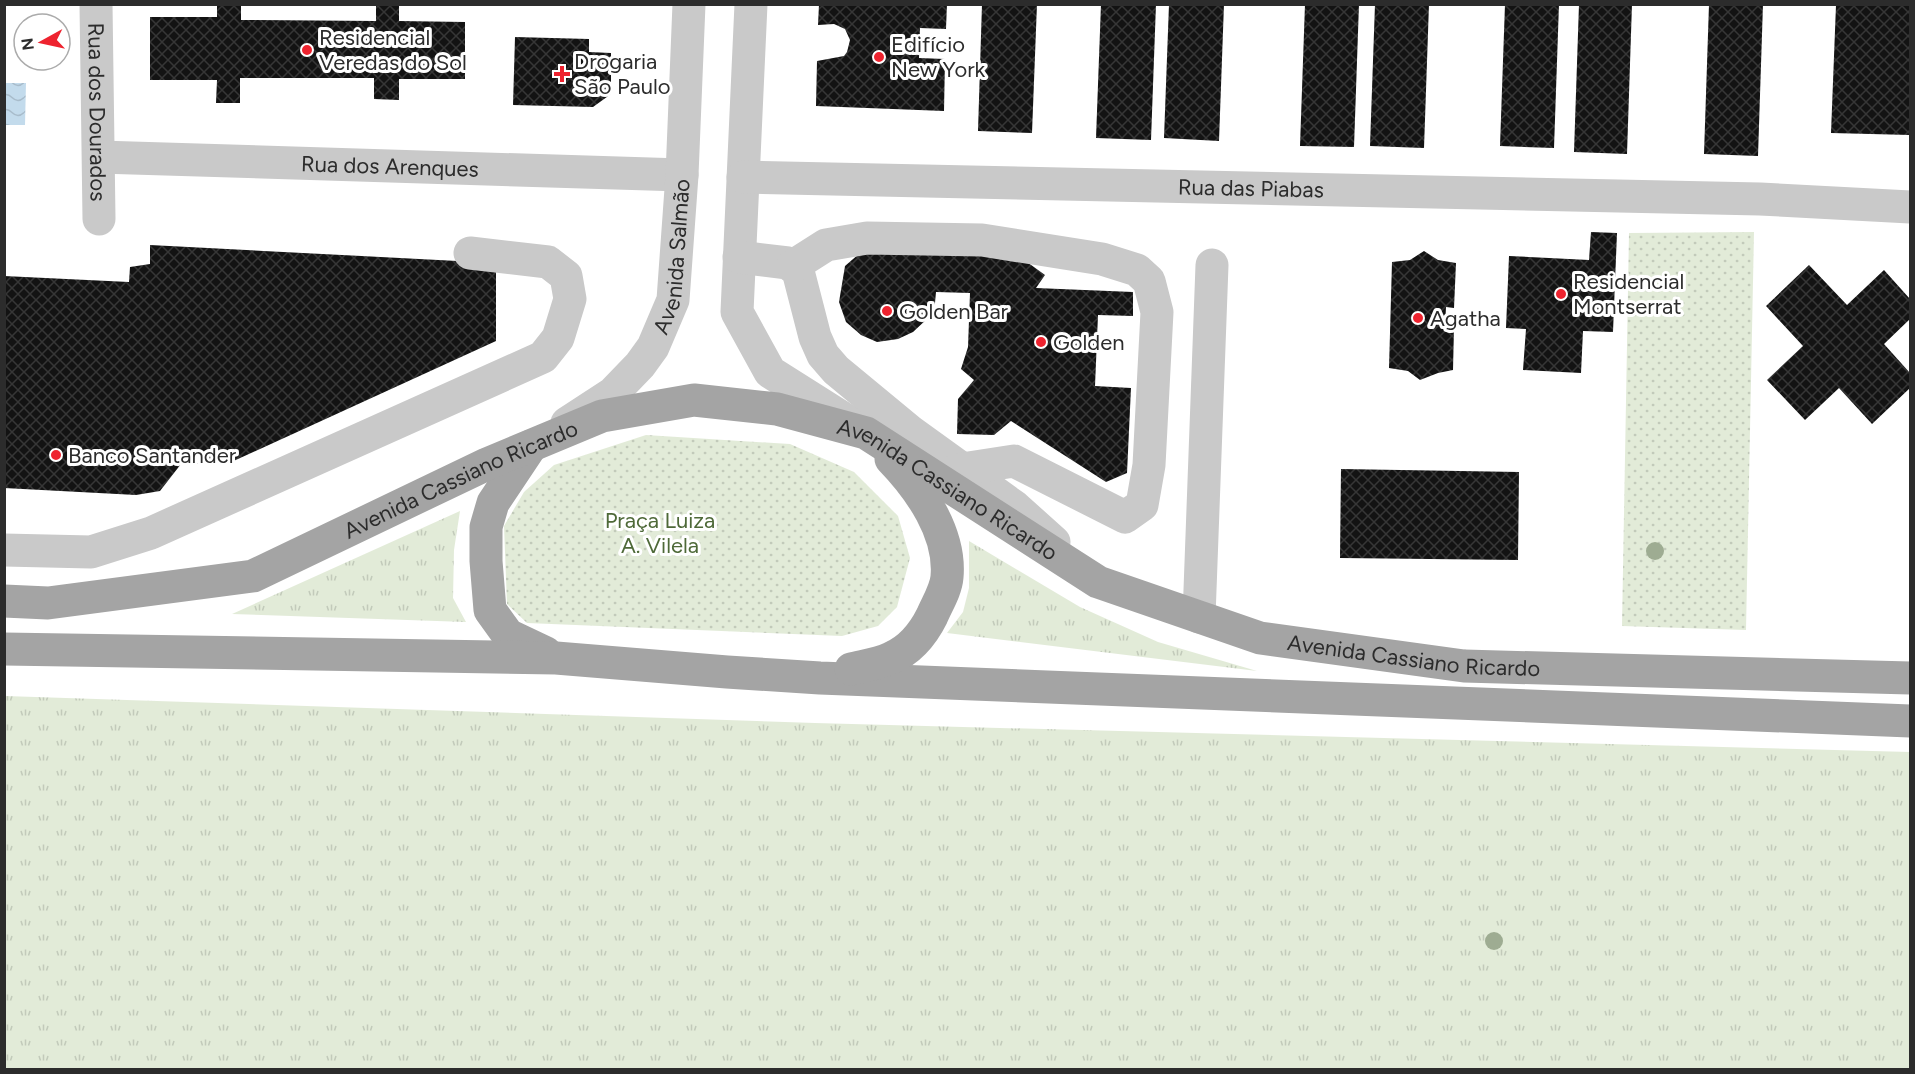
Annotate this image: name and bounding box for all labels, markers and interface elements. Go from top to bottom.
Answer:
north arrow [12,12,72,72]
street label: Rua dos Dourados [82,22,112,202]
place label: Residencial Veredas do Sol [319,24,467,76]
place label: Edifício New York [891,31,986,83]
text: N [17,37,38,51]
marker: Residencial Veredas do Sol [300,43,314,57]
place label: Drogaria São Paulo [574,48,671,100]
marker: Edifício New York [872,50,886,64]
marker: Drogaria São Paulo [555,67,569,81]
street label: Rua dos Arenques [300,150,479,183]
street label: Rua das Piabas [1178,173,1324,204]
street label: Avenida Salmão [647,178,696,338]
place label: Residencial Montserrat [1573,268,1684,320]
marker: Residencial Montserrat [1554,287,1568,301]
place label: Golden Bar [899,298,1009,325]
marker: Golden Bar [880,304,894,318]
place label: Agatha [1430,305,1501,332]
marker: Agatha [1411,311,1425,325]
place label: Golden [1053,329,1125,356]
marker: Golden [1034,335,1048,349]
street label: Avenida Cassiano Ricardo [834,413,1063,567]
street label: Avenida Cassiano Ricardo [339,415,582,545]
place label: Banco Santander [68,442,237,469]
marker: Banco Santander [49,448,63,462]
park label: Praça Luiza A. Vilela [605,507,715,559]
street label: Avenida Cassiano Ricardo [1286,629,1541,682]

